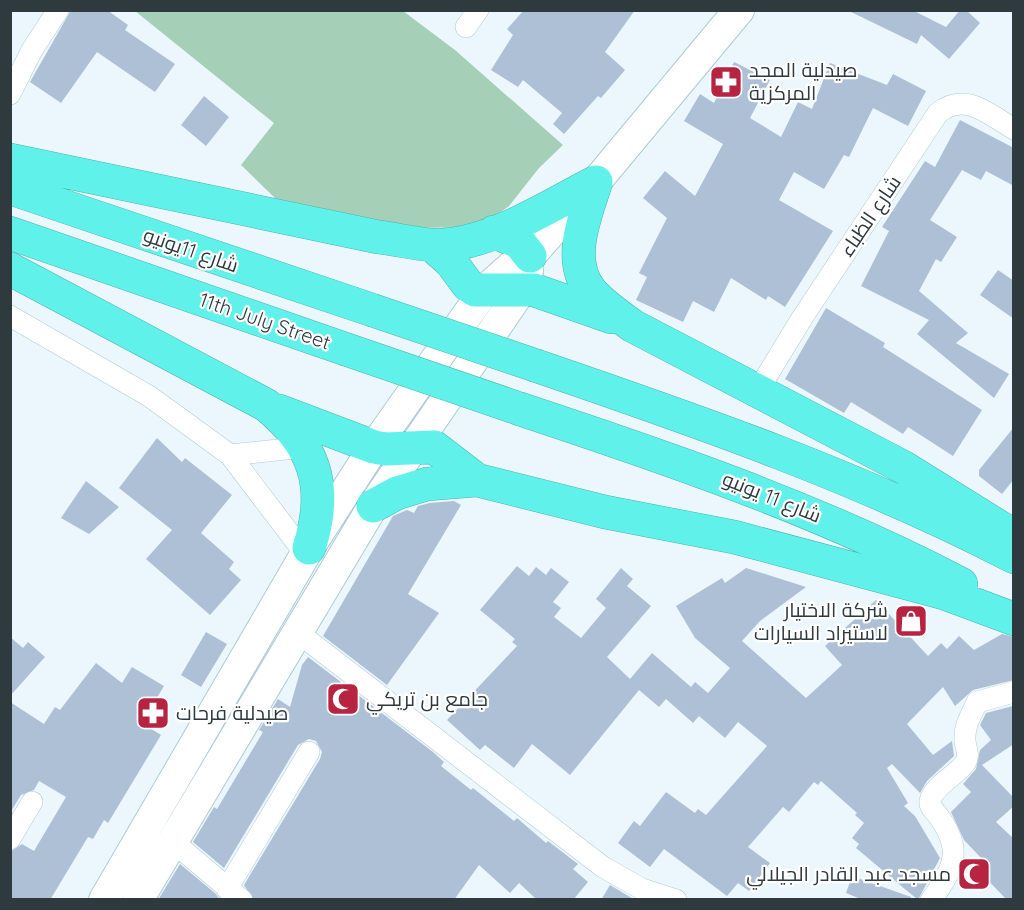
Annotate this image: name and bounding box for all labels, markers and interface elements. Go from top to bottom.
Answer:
place label: صيدلية المجد المركزية [749,57,858,105]
pharmacy icon: صيدلية المجد المركزية [708,64,744,100]
street label: شارع الظباء [833,170,908,262]
street label: شارع 11يونيو [140,222,242,279]
street label: 11th July Street [196,286,334,355]
street label: شارع 11 يونيو [718,465,825,529]
place label: شركة الاختيار لاستيراد السيارات [754,597,888,645]
shop icon: شركة الاختيار لاستيراد السيارات [893,603,929,639]
mosque icon: جامع بن تريكي [325,681,361,717]
place label: جامع بن تريكي [366,686,488,715]
pharmacy icon: صيدلية فرحات [135,695,171,731]
place label: صيدلية فرحات [176,700,288,725]
mosque icon: مسجد عبد القادر الجيلالي [956,856,992,892]
place label: مسجد عبد القادر الجيلالي [746,861,951,890]

